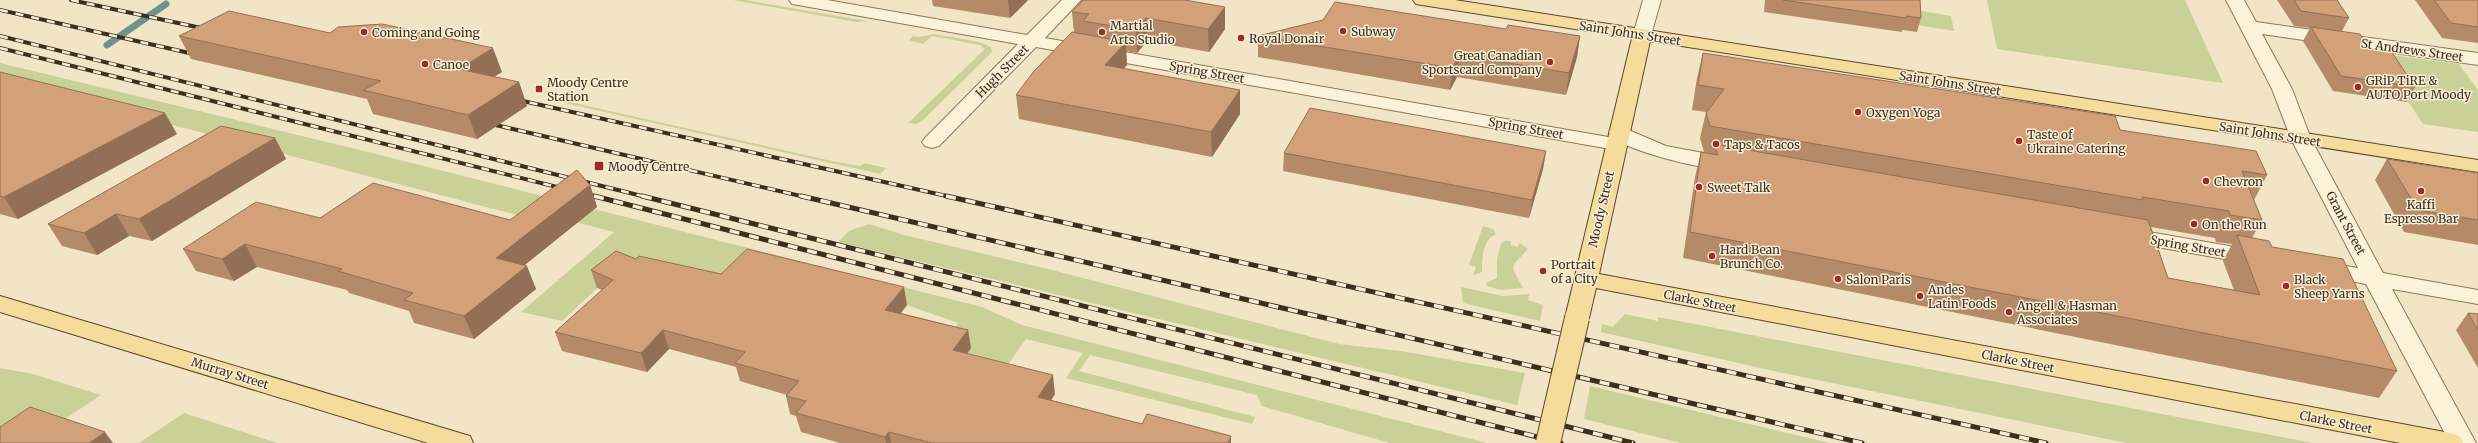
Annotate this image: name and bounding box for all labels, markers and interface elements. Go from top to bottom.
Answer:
place label: Martial Arts Studio [1109,18,1175,47]
street label: Saint Johns Street [1578,18,1682,49]
place label: Subway [1351,24,1396,39]
place label: Coming and Going [372,25,480,40]
marker: Subway [1338,26,1348,36]
marker: Coming and Going [359,27,369,37]
marker: Martial Arts Studio [1097,27,1107,37]
place label: Royal Donair [1249,31,1325,46]
marker: Royal Donair [1236,33,1246,43]
street label: St Andrews Street [2360,35,2464,65]
street label: Hugh Street [972,41,1032,101]
place label: Great Canadian Sportscard Company [1422,48,1542,77]
place label: Canoe [433,57,469,72]
marker: Great Canadian Sportscard Company [1545,57,1555,67]
street label: Spring Street [1168,58,1246,86]
marker: Canoe [420,59,430,69]
street label: Saint Johns Street [1898,68,2002,99]
place label: GRiP TiRE & AUTO Port Moody [2365,73,2471,102]
place label: Moody Centre Station [547,75,628,104]
marker: GRiP TiRE & AUTO Port Moody [2353,82,2363,92]
marker: Moody Centre Station [534,84,544,94]
place label: Oxygen Yoga [1866,105,1941,120]
marker: Oxygen Yoga [1853,107,1863,117]
street label: Spring Street [1487,114,1565,142]
street label: Saint Johns Street [2218,119,2322,150]
place label: Taste of Ukraine Catering [2027,127,2126,156]
marker: Taste of Ukraine Catering [2014,136,2024,146]
place label: Taps & Tacos [1724,137,1800,152]
marker: Taps & Tacos [1711,139,1721,149]
place label: Moody Centre [608,159,689,174]
marker: Moody Centre [593,160,605,172]
street label: Moody Street [1585,169,1617,249]
place label: Chevron [2214,174,2263,189]
marker: Chevron [2201,176,2211,186]
place label: Sweet Talk [1707,180,1771,195]
marker: Sweet Talk [1694,182,1704,192]
marker: Kaffi Espresso Bar [2416,186,2426,196]
street label: Grant Street [2323,189,2369,258]
place label: Kaffi Espresso Bar [2384,197,2459,226]
place label: On the Run [2202,217,2267,232]
marker: On the Run [2189,219,2199,229]
street label: Spring Street [2149,232,2227,260]
place label: Hard Bean Brunch Co. [1720,242,1783,271]
marker: Hard Bean Brunch Co. [1707,251,1717,261]
place label: Portrait of a City [1551,257,1598,286]
marker: Portrait of a City [1538,266,1548,276]
place label: Salon Paris [1846,272,1911,287]
place label: Black Sheep Yarns [2294,272,2365,301]
marker: Salon Paris [1833,274,1843,284]
marker: Black Sheep Yarns [2281,281,2291,291]
place label: Andes Latin Foods [1927,282,1996,311]
street label: Clarke Street [1662,287,1738,315]
marker: Andes Latin Foods [1915,291,1925,301]
place label: Angell & Hasman Associates [2016,298,2117,327]
marker: Angell & Hasman Associates [2004,307,2014,317]
street label: Clarke Street [1980,347,2056,375]
street label: Murray Street [189,354,271,392]
street label: Clarke Street [2298,408,2374,436]

